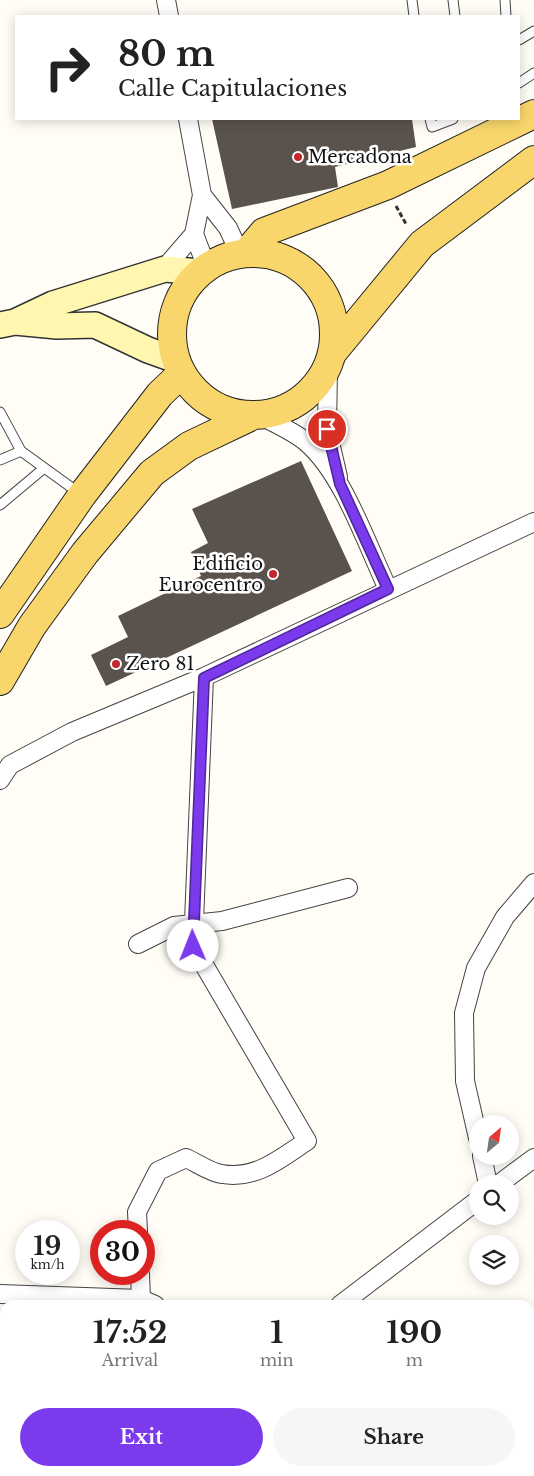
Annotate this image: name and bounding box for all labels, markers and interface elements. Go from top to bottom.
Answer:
text: 80 m [118,32,215,75]
icon: right [35,35,100,100]
text: Calle Capitulaciones [118,75,347,102]
place label: Mercadona [308,146,412,168]
marker: Mercadona [292,151,304,163]
pin [306,408,348,450]
icon: arrive [313,415,341,443]
place label: Edificio Eurocentro [158,553,263,596]
marker: Edificio Eurocentro [267,568,279,580]
place label: Zero 81 [126,653,194,675]
marker: Zero 81 [110,658,122,670]
position arrow [166,919,218,971]
north arrow [469,1115,519,1165]
map controls [469,1115,519,1285]
button: search [469,1175,519,1225]
speed limit sign: 30 [90,1220,155,1285]
text: 19 [34,1231,61,1262]
button: layers [469,1235,519,1285]
text: km/h [30,1257,65,1272]
text: 17:52 [93,1314,167,1351]
text: 1 [270,1314,283,1351]
text: 190 [386,1314,442,1351]
text: Arrival [102,1350,158,1370]
text: min [260,1350,294,1370]
text: m [406,1350,423,1370]
button: Exit [20,1408,263,1466]
button: Share [273,1408,515,1466]

